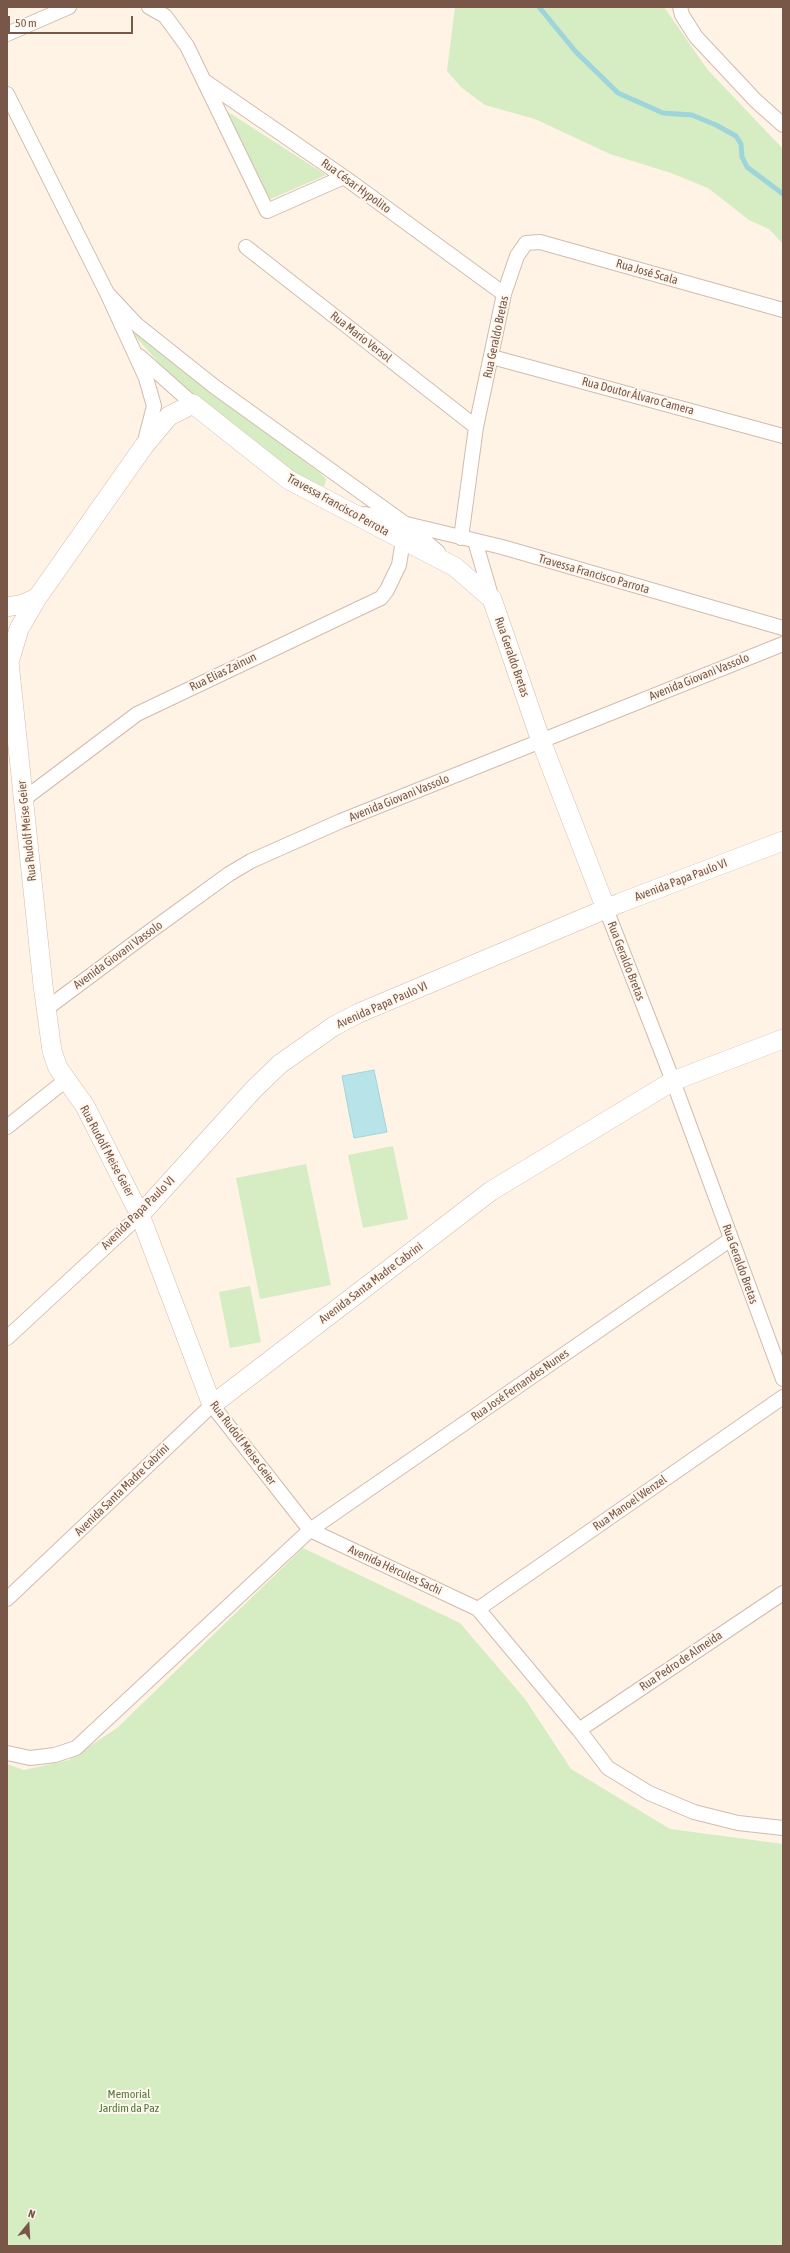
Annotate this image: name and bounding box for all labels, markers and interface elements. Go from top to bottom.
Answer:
scale bar [10,8,135,34]
text: 50 m [15,16,37,30]
street label: Rua César Hypolito [318,156,394,216]
street label: Rua José Scala [614,256,680,288]
street label: Rua Geraldo Bretas [480,295,512,379]
street label: Rua Mario Versol [327,309,395,365]
street label: Rua Doutor Álvaro Camera [580,374,696,418]
street label: Travessa Francisco Perrota [284,471,392,539]
street label: Travessa Francisco Parrota [537,551,651,597]
street label: Rua Geraldo Bretas [492,615,532,699]
street label: Rua Elias Zainun [187,650,259,694]
street label: Avenida Giovani Vassolo [647,650,751,704]
street label: Avenida Giovani Vassolo [347,771,451,825]
street label: Rua Rudolf Meise Geier [15,780,39,882]
street label: Avenida Papa Paulo VI [633,856,729,904]
street label: Avenida Giovani Vassolo [71,918,165,992]
street label: Rua Geraldo Bretas [604,919,648,1003]
street label: Avenida Papa Paulo VI [334,978,430,1032]
street label: Rua Rudolf Meise Geier [77,1103,137,1199]
street label: Avenida Papa Paulo VI [98,1173,178,1253]
street label: Rua Geraldo Bretas [719,1222,761,1306]
street label: Avenida Santa Madre Cabrini [316,1239,426,1327]
street label: Rua José Fernandes Nunes [468,1346,572,1424]
street label: Rua Rudolf Meise Geier [207,1398,279,1488]
street label: Avenida Santa Madre Cabrini [72,1441,172,1539]
street label: Rua Manoel Wenzel [590,1472,670,1534]
street label: Avenida Hércules Sachi [346,1542,444,1598]
street label: Rua Pedro de Almeida [637,1628,725,1694]
park label: Memorial Jardim da Paz [99,2087,159,2115]
north arrow [8,2205,48,2245]
text: N [27,2207,37,2220]

